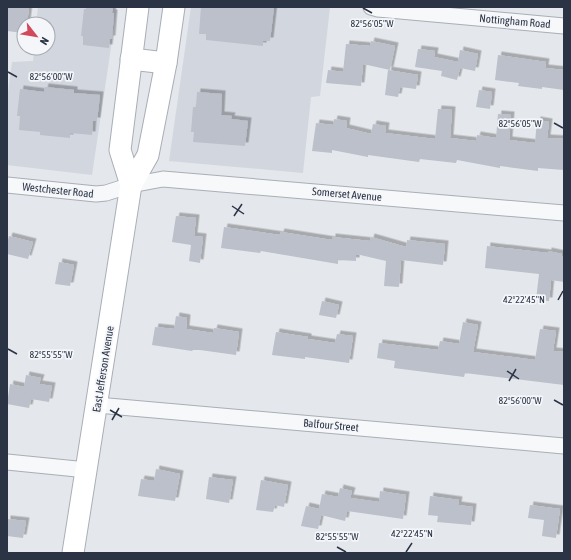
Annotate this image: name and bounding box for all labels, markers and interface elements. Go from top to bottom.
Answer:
street label: Nottingham Road [479,12,551,30]
north arrow [16,16,56,56]
text: 82°56'05"W [350,18,394,29]
text: N [38,35,51,47]
text: 82°56'00"W [29,71,73,82]
text: 82°56'05"W [498,118,542,129]
street label: Westchester Road [22,180,94,200]
street label: Somerset Avenue [312,185,382,203]
text: 42°22'45"N [503,294,545,305]
street label: East Jefferson Avenue [90,325,116,413]
text: 82°55'55"W [29,349,73,360]
text: 82°56'00"W [498,395,542,406]
street label: Balfour Street [303,417,359,433]
text: 42°22'45"N [391,528,433,539]
text: 82°55'55"W [315,531,359,542]

